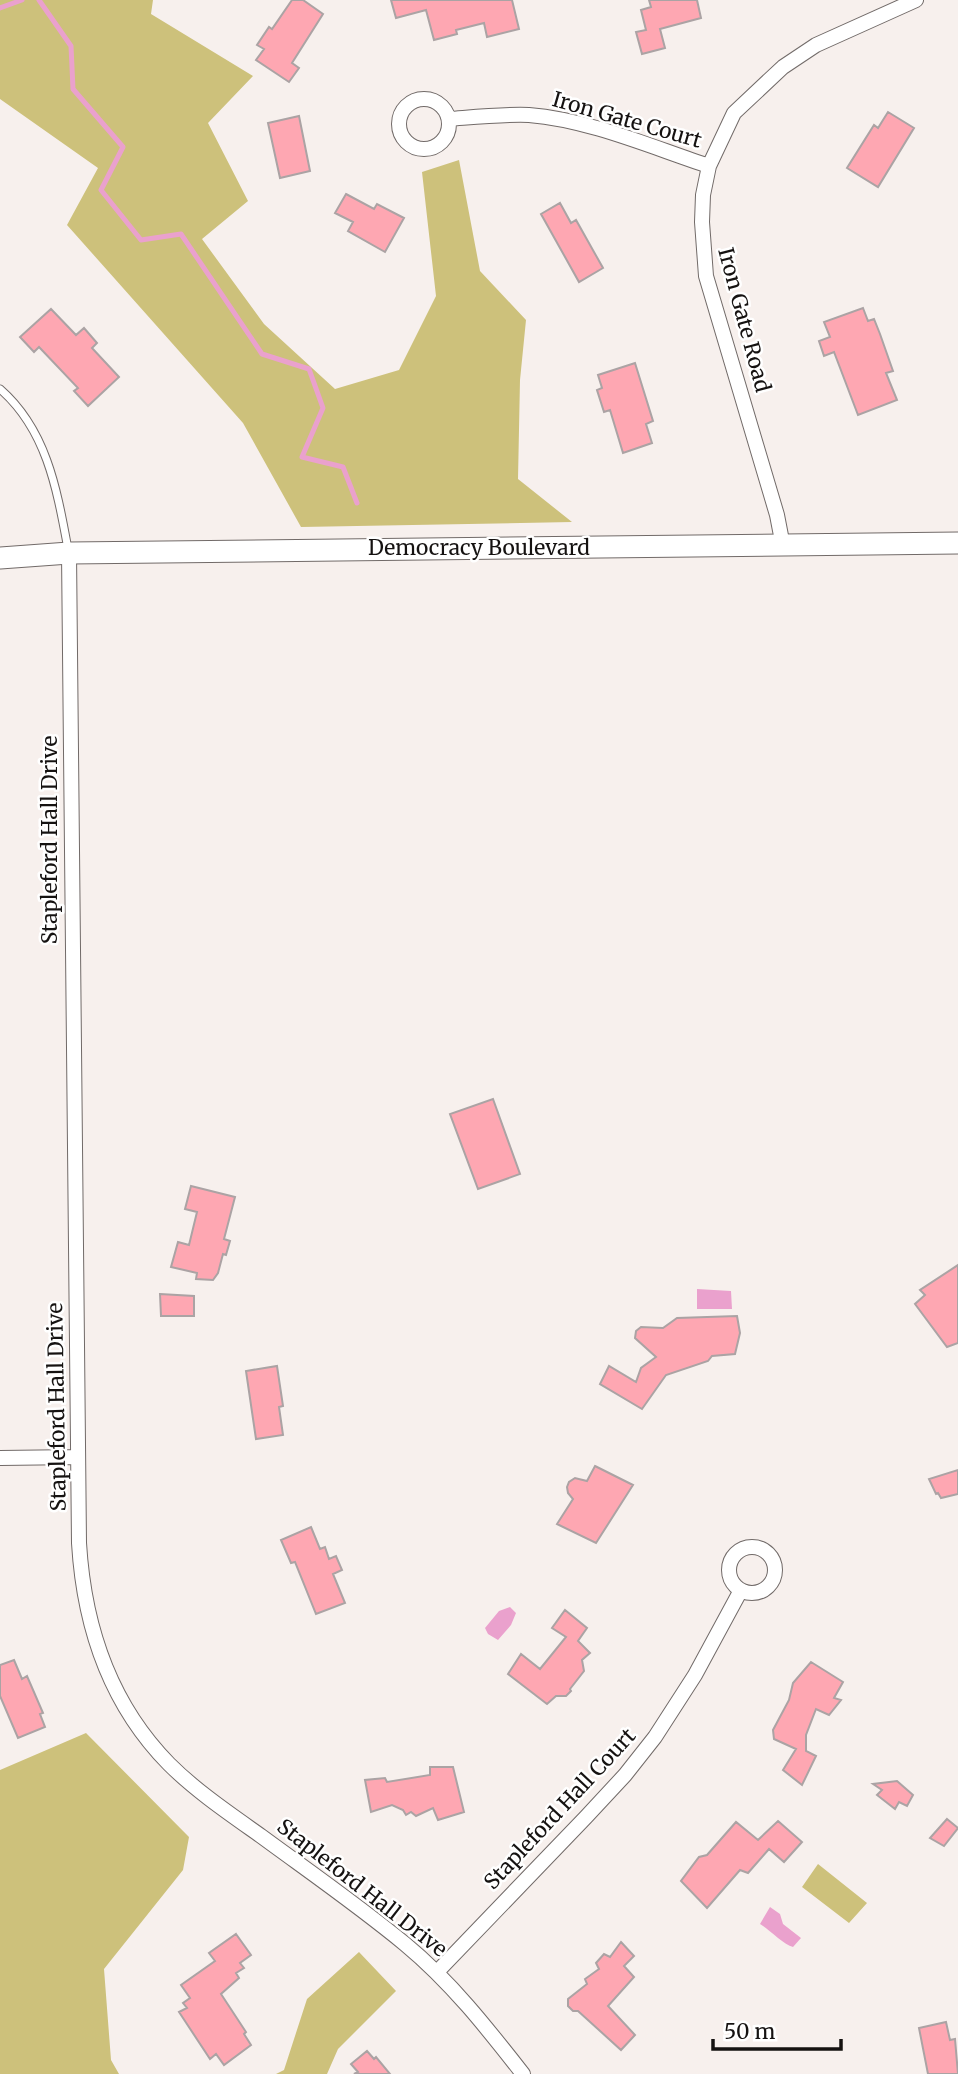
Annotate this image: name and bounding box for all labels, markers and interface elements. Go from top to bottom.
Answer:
street label: Iron Gate Court [549,85,705,154]
street label: Iron Gate Road [712,245,777,395]
street label: Democracy Boulevard [368,534,590,561]
street label: Stapleford Hall Drive [36,736,63,944]
street label: Stapleford Hall Drive [41,1302,72,1512]
street label: Stapleford Hall Court [478,1722,641,1895]
street label: Stapleford Hall Drive [272,1813,453,1963]
scale bar [713,2008,841,2052]
text: 50 m [724,2018,775,2045]

